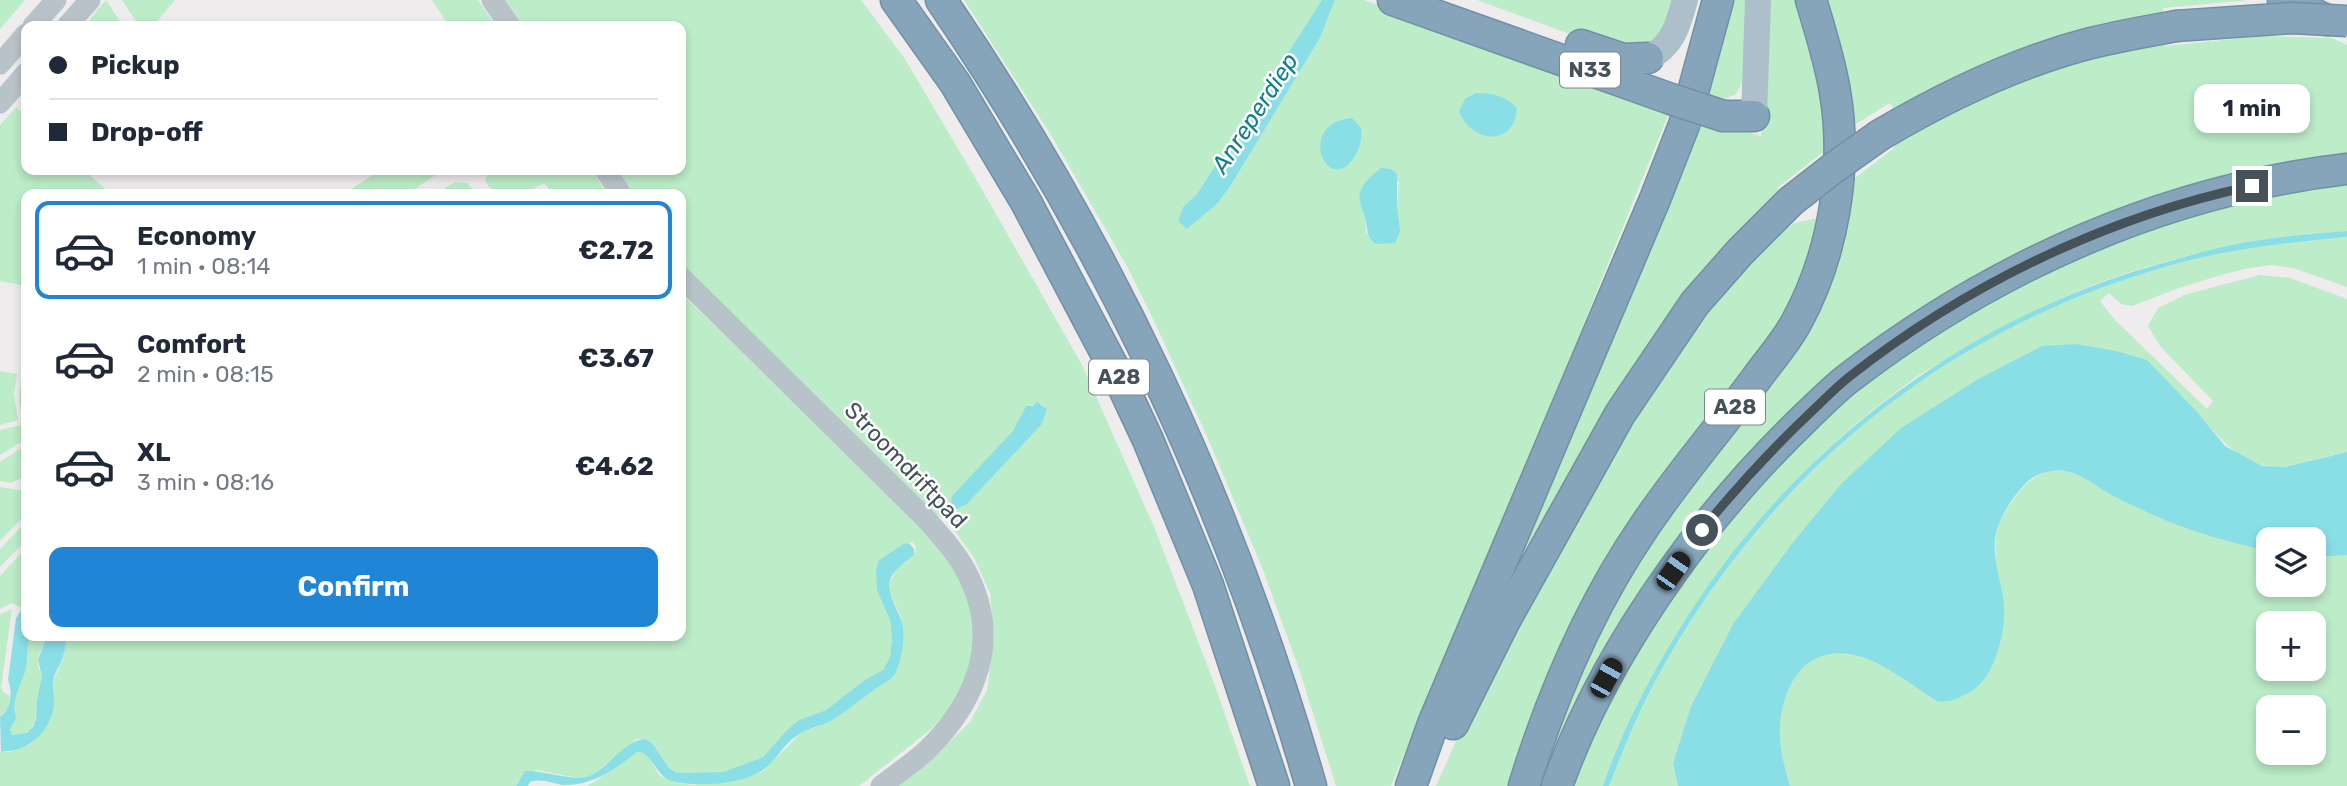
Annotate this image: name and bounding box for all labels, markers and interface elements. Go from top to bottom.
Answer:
water label: Anreperdiep [1205,48,1304,180]
text: Pickup [91,50,180,81]
road number: N33 [1560,52,1620,88]
callout: 1 min [2194,85,2310,134]
text: 1 min [2223,94,2281,122]
text: Drop-off [91,117,203,148]
route end [2236,170,2268,202]
icon: car [53,219,116,282]
text: Economy [137,221,256,252]
text: €2.72 [578,235,654,266]
text: 1 min · 08:14 [137,252,271,280]
icon: car [53,327,116,390]
text: Comfort [137,329,246,360]
text: €3.67 [578,343,654,374]
text: 2 min · 08:15 [137,360,274,388]
road number: A28 [1089,360,1149,394]
road number: A28 [1705,390,1765,424]
street label: Stroomdriftpad [839,396,973,534]
icon: car [53,435,116,498]
text: XL [137,437,170,468]
text: €4.62 [575,451,654,482]
text: 3 min · 08:16 [137,468,274,496]
route start [1686,514,1718,546]
map controls [2256,527,2326,765]
button: layers [2256,527,2326,597]
button: Confirm [49,547,658,627]
car [1653,548,1694,594]
button: + [2256,611,2326,681]
car [1587,655,1626,701]
button: − [2256,695,2326,765]

